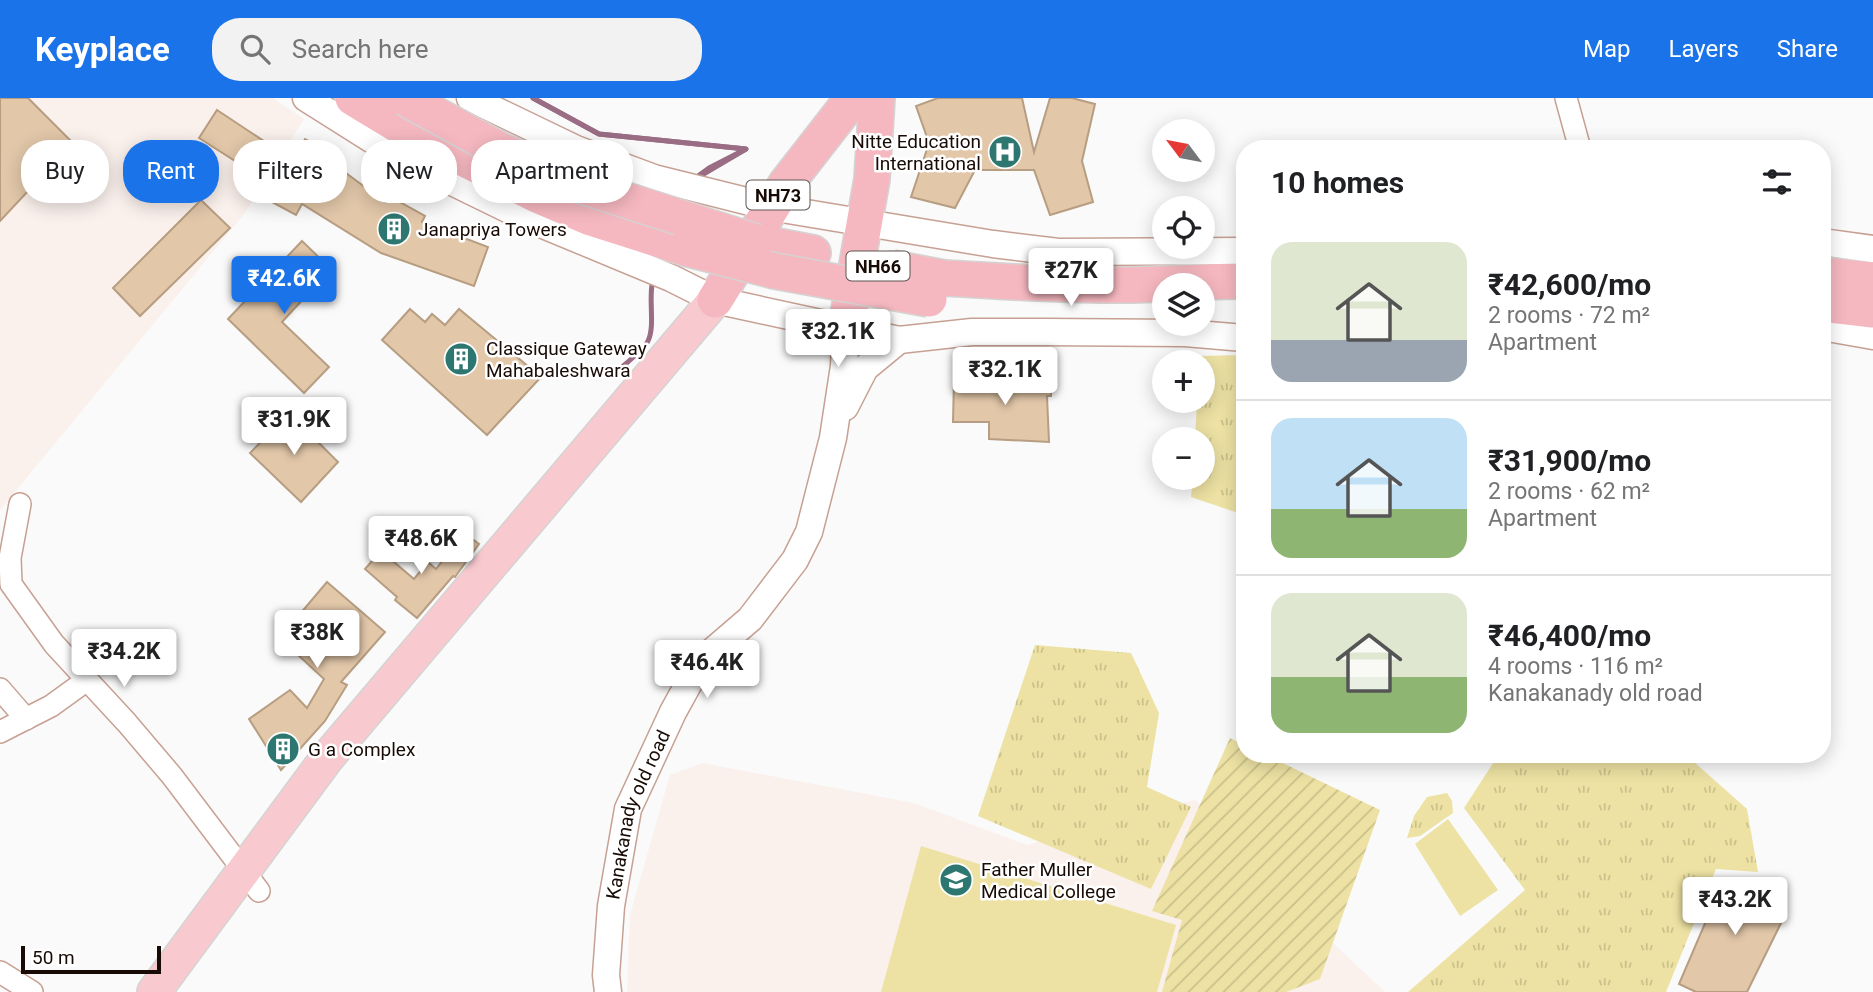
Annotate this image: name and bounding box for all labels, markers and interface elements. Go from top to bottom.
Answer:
search box [212,18,702,81]
text: Keyplace [35,30,170,69]
icon: search [236,30,274,68]
text: Search here [292,34,429,64]
text: Map [1583,35,1631,63]
text: Layers [1669,35,1739,63]
text: Share [1777,35,1838,63]
north arrow [1152,119,1214,182]
map controls [1152,119,1215,490]
place label: Nitte Education International [851,130,981,175]
hospital icon: Nitte Education International [986,133,1024,171]
chip: Buy [21,140,109,203]
chip: Rent [123,140,219,203]
chip: Filters [233,140,347,203]
chip: New [361,140,457,203]
chip: Apartment [471,140,633,203]
icon: filters [1758,163,1796,201]
text: 10 homes [1271,165,1404,200]
road number: NH73 [746,180,810,210]
button: locate [1152,196,1215,259]
building icon: Janapriya Towers [375,210,413,248]
place label: Janapriya Towers [418,218,567,241]
pin: ₹27K [1030,248,1112,308]
road number: NH66 [846,252,910,280]
pin: ₹42.6K [227,256,341,316]
text: ₹27K [1044,257,1098,284]
text: ₹42.6K [248,265,320,292]
text: ₹42,600/mo [1488,267,1651,302]
icon: home [1327,270,1411,354]
button: layers [1152,273,1215,336]
text: 2 rooms · 72 m² [1488,302,1650,329]
pin: ₹32.1K [781,310,895,369]
text: ₹32.1K [802,318,874,345]
text: Apartment [1488,329,1597,356]
place label: Classique Gateway Mahabaleshwara [486,337,647,382]
building icon: Classique Gateway Mahabaleshwara [442,340,480,378]
pin: ₹32.1K [948,348,1062,407]
button: + [1152,350,1215,413]
text: ₹32.1K [969,356,1041,383]
pin: ₹31.9K [237,398,351,457]
text: ₹31.9K [258,406,330,433]
button: − [1152,427,1215,490]
text: ₹31,900/mo [1488,443,1651,478]
icon: home [1327,446,1411,530]
text: 2 rooms · 62 m² [1488,478,1650,505]
text: Apartment [1488,505,1597,532]
pin: ₹48.6K [364,517,478,576]
text: ₹48.6K [385,525,457,552]
pin: ₹38K [276,610,358,670]
text: ₹46,400/mo [1488,618,1651,653]
text: ₹38K [290,619,344,646]
icon: home [1327,621,1411,705]
pin: ₹34.2K [67,630,181,689]
text: ₹34.2K [88,638,160,665]
pin: ₹46.4K [650,640,764,700]
text: ₹46.4K [671,649,743,676]
text: 4 rooms · 116 m² [1488,653,1663,680]
text: Kanakanady old road [1488,680,1703,707]
street label: Kanakanady old road [601,726,675,901]
building icon: G a Complex [264,730,302,768]
place label: G a Complex [308,738,416,761]
place label: Father Muller Medical College [981,858,1116,903]
school or university icon: Father Muller Medical College [937,861,975,899]
pin: ₹43.2K [1678,878,1792,937]
text: ₹43.2K [1699,886,1771,913]
scale bar [21,943,161,975]
text: 50 m [32,946,75,969]

